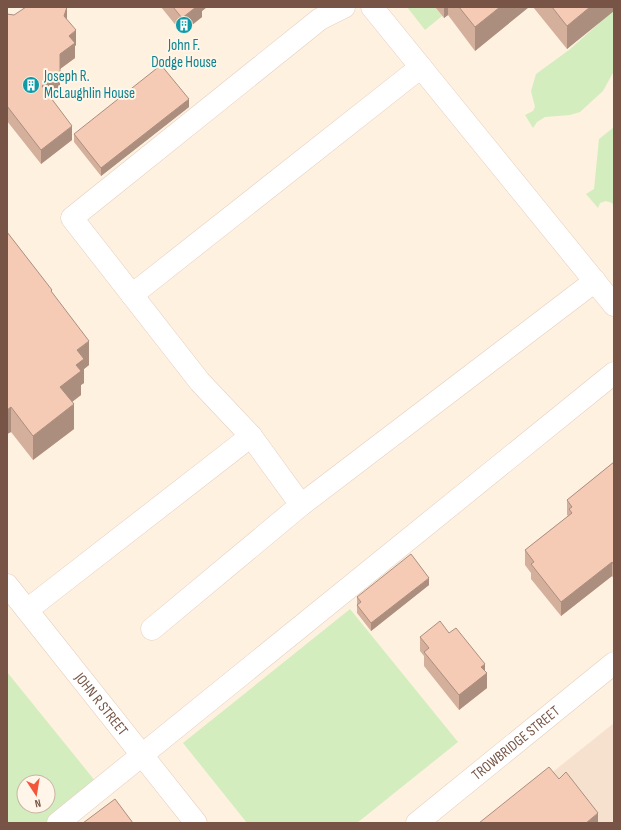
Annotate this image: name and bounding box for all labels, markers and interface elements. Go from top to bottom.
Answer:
building icon: John F. Dodge House [174,15,194,35]
place label: John F. Dodge House [151,36,217,72]
place label: Joseph R. McLaughlin House [43,67,135,103]
building icon: Joseph R. McLaughlin House [21,75,41,95]
street label: JOHN R STREET [70,668,132,739]
street label: TROWBRIDGE STREET [468,702,563,784]
north arrow [16,774,56,814]
text: N [34,796,42,810]

